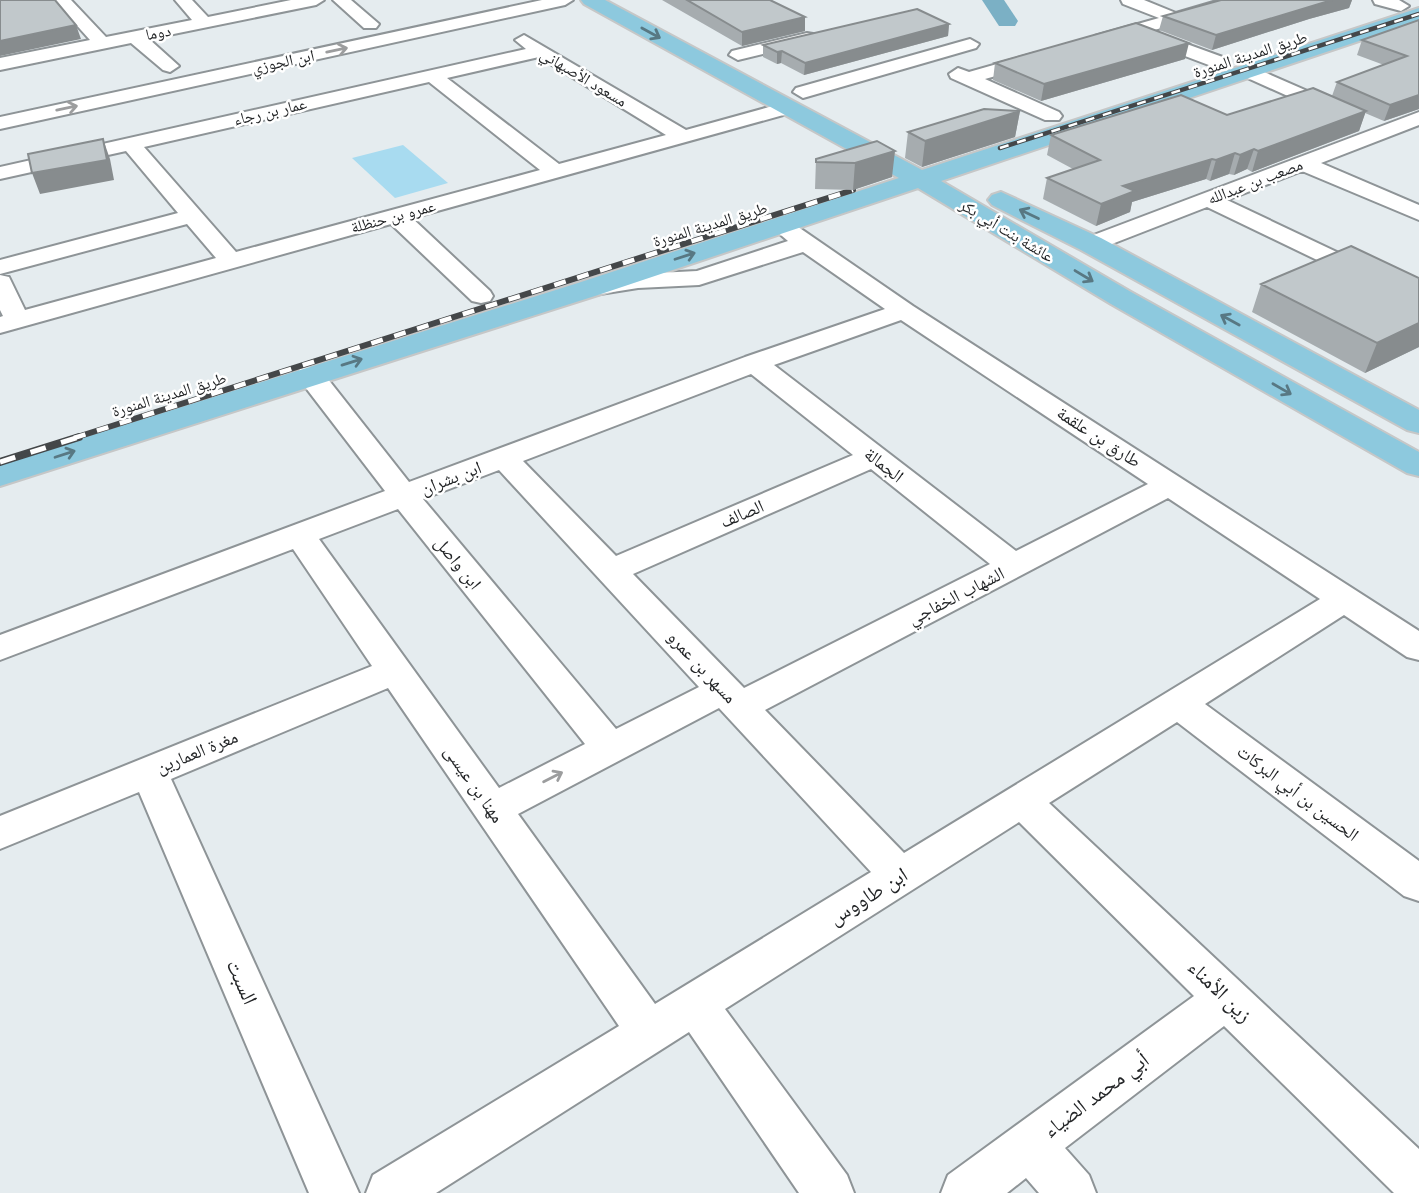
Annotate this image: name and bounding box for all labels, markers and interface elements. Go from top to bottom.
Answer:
street label: دوما [143,19,173,45]
street label: طريق المدينة المنورة [1190,25,1310,83]
one-way arrow [640,27,661,40]
one-way arrow [325,42,348,56]
street label: مسعود الأصبهاني [535,42,632,113]
street label: ابن الجوزي [250,44,317,80]
street label: عمار بن رجاء [231,92,309,130]
one-way arrow [55,101,78,115]
street label: مصعب بن عبدالله [1204,153,1306,209]
street label: عائشة بنت أبي بكر [954,193,1058,269]
street label: عمرو بن حنظلة [348,194,438,238]
street label: طريق المدينة المنورة [650,196,770,252]
one-way arrow [1019,206,1040,220]
one-way arrow [674,249,696,262]
one-way arrow [1074,269,1094,283]
one-way arrow [1220,313,1241,326]
one-way arrow [340,355,362,367]
street label: طريق المدينة المنورة [109,366,229,422]
one-way arrow [1271,383,1292,396]
street label: طارق بن علقمة [1053,400,1146,472]
street label: الجمالة [860,441,909,487]
one-way arrow [54,447,76,460]
street label: ابن بشران [417,454,485,500]
street label: الصالف [716,493,767,533]
street label: ابن واصل [430,531,488,594]
street label: الشهاب الخفاجي [903,560,1010,633]
street label: مسهر بن عمرو [663,625,743,708]
street label: مغرة العمارين [152,724,241,778]
street label: الحسين بن أبي البركات [1231,738,1364,849]
street label: مهنا بن عيسى [439,740,510,827]
one-way arrow [542,770,562,784]
street label: ابن طاووس [822,860,912,931]
street label: زين الأمناء [1183,953,1259,1028]
street label: السبت [221,955,265,1009]
street label: أبي محمد الضياء [1037,1045,1156,1146]

